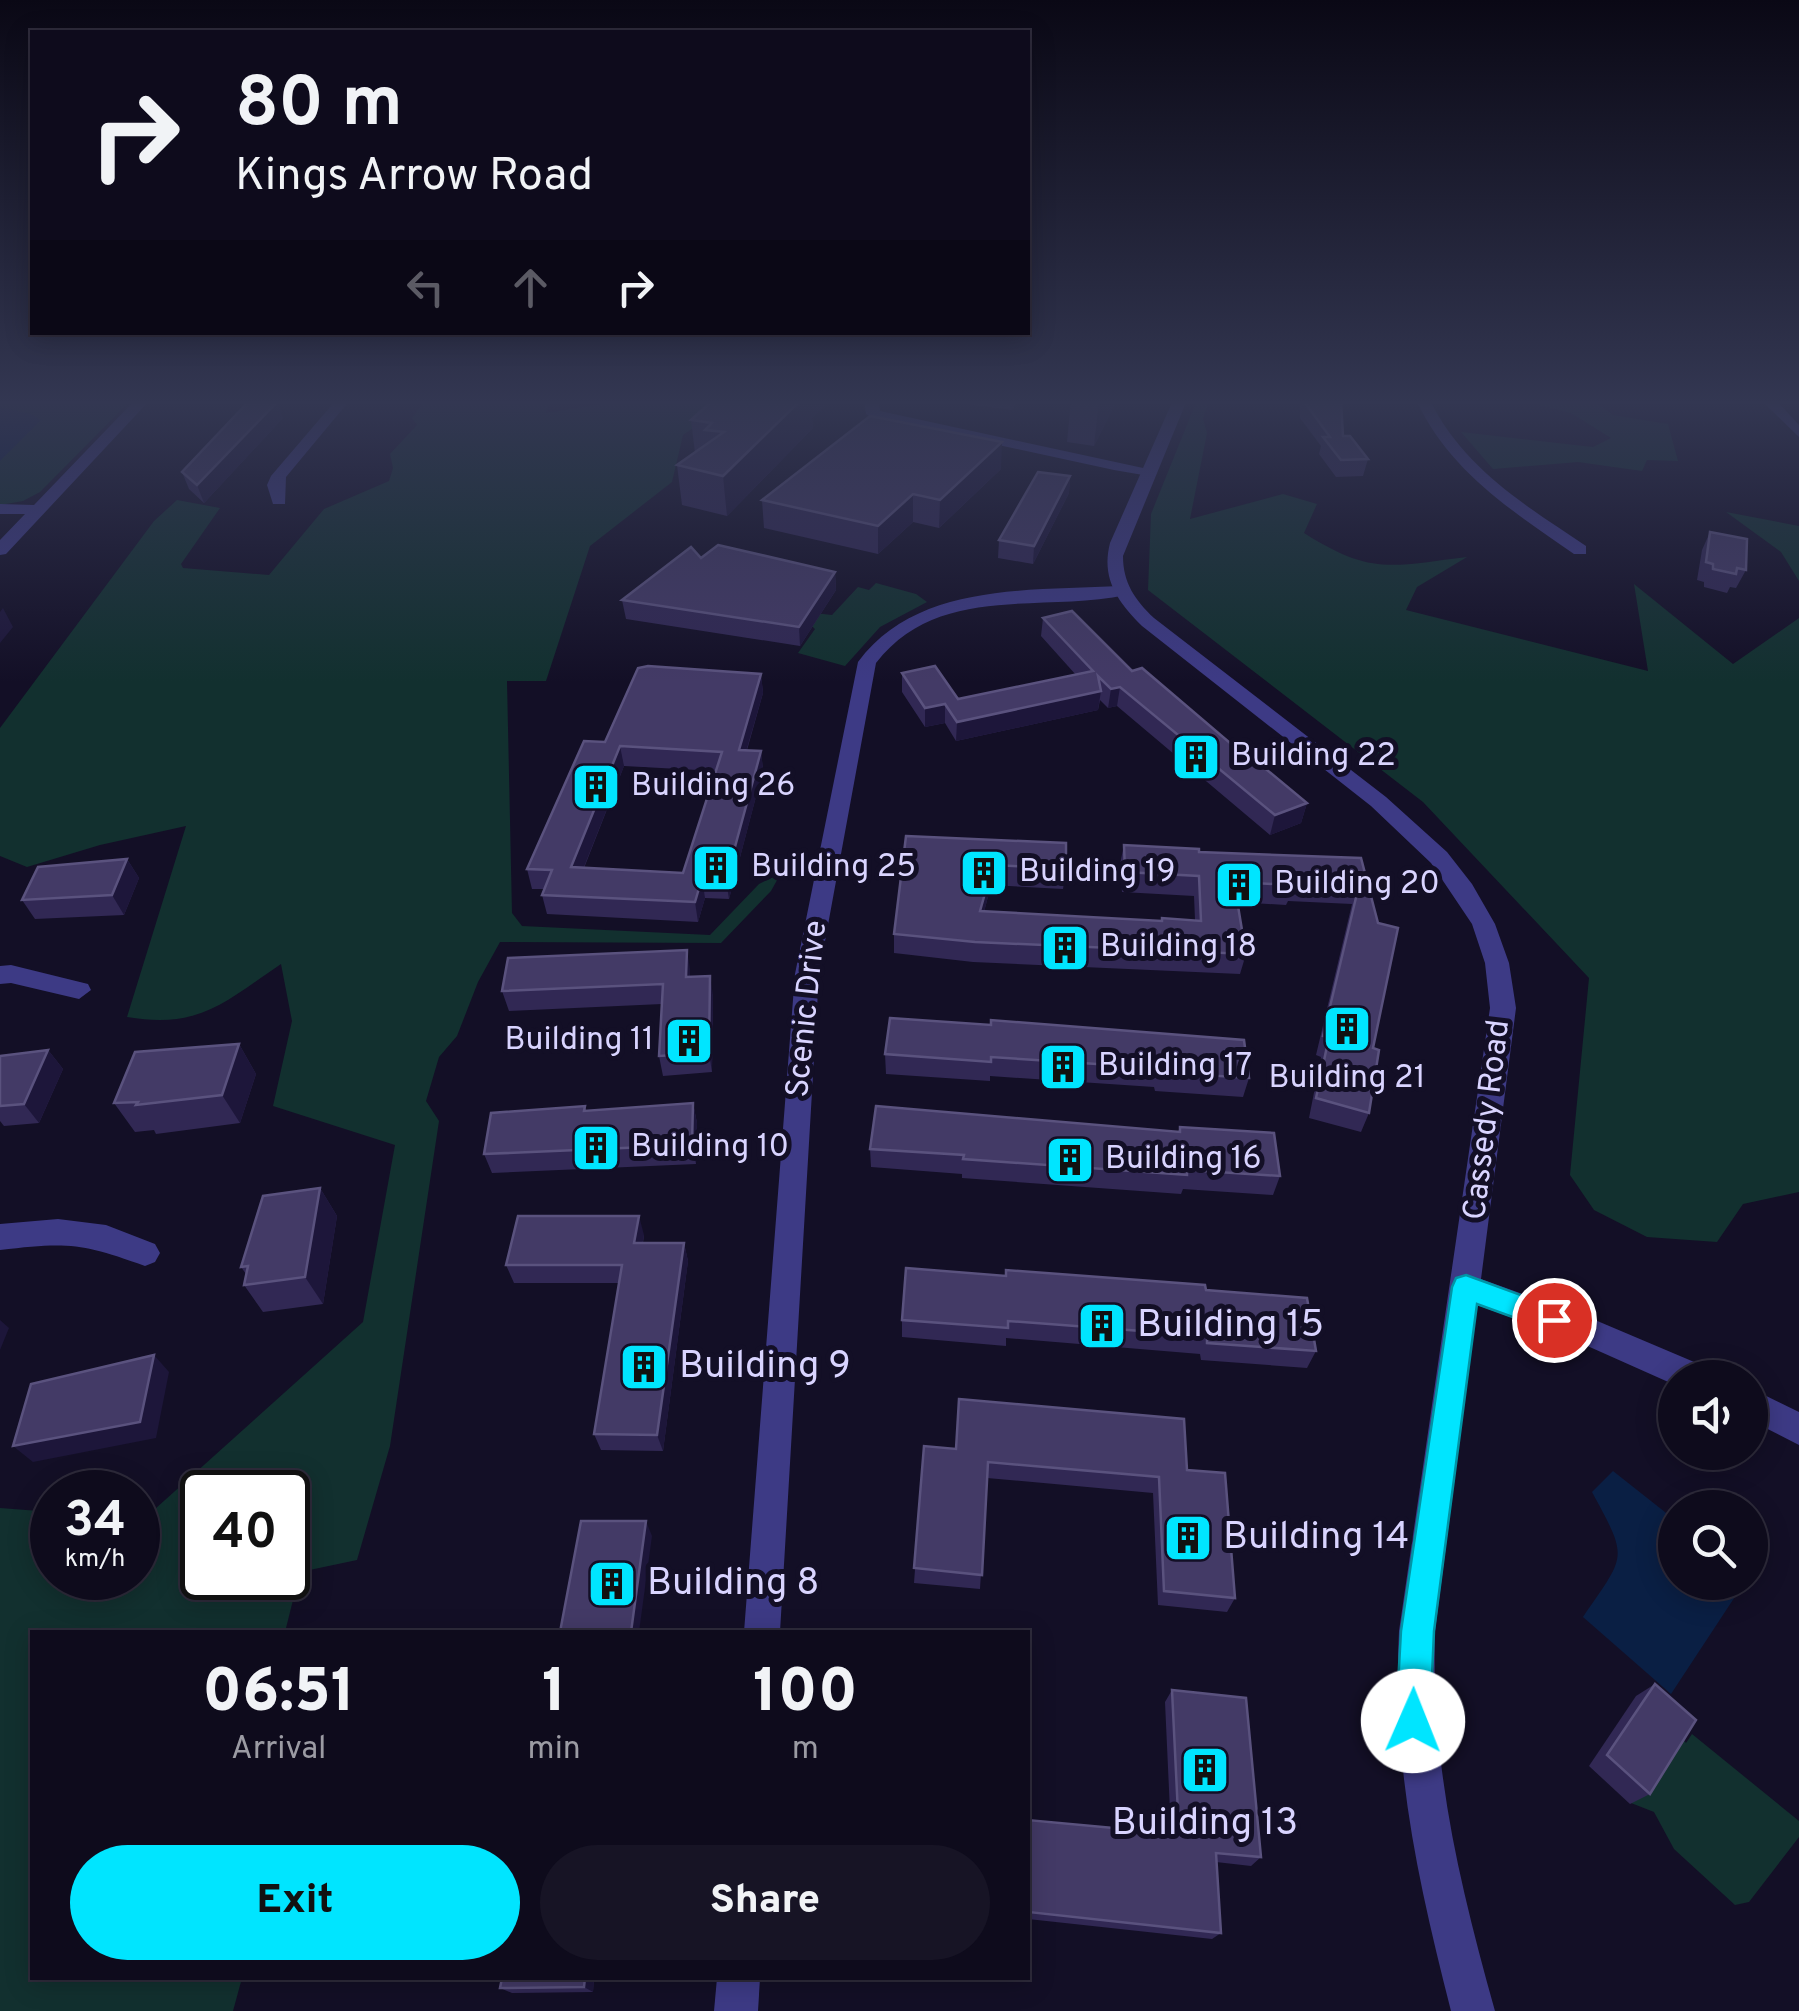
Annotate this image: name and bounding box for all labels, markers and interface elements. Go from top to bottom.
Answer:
text: 80 m [235,62,403,151]
icon: right [70,70,200,200]
text: Kings Arrow Road [235,149,593,206]
icon: left [398,260,453,315]
icon: ahead [503,260,558,315]
icon: right [608,260,663,315]
building icon: Building 22 [1170,731,1222,783]
place label: Building 22 [1231,737,1396,777]
building icon: Building 26 [570,761,622,813]
place label: Building 26 [631,767,795,807]
building icon: Building 25 [690,842,742,894]
building icon: Building 19 [958,847,1010,899]
place label: Building 25 [751,848,916,888]
place label: Building 19 [1019,853,1176,893]
building icon: Building 20 [1213,859,1265,911]
place label: Building 20 [1274,865,1440,905]
street label: Scenic Drive [779,918,837,1100]
building icon: Building 18 [1039,922,1091,974]
place label: Building 18 [1100,928,1257,968]
building icon: Building 21 [1321,1003,1373,1055]
building icon: Building 11 [663,1015,715,1067]
street label: Cassedy Road [1456,1018,1520,1222]
place label: Building 11 [504,1021,654,1061]
building icon: Building 17 [1037,1041,1089,1093]
place label: Building 17 [1098,1047,1252,1087]
place label: Building 21 [1268,1059,1426,1099]
building icon: Building 10 [570,1122,622,1174]
place label: Building 10 [631,1128,789,1168]
building icon: Building 16 [1044,1134,1096,1186]
place label: Building 16 [1105,1140,1262,1180]
pin [1512,1278,1597,1363]
icon: arrive [1527,1293,1582,1348]
building icon: Building 15 [1076,1300,1128,1352]
place label: Building 15 [1137,1302,1324,1351]
building icon: Building 9 [618,1341,670,1393]
place label: Building 9 [679,1343,851,1392]
map controls [1658,1360,1768,1600]
button: sound [1658,1360,1768,1470]
speed limit sign: 40 [180,1470,310,1600]
button: search [1658,1490,1768,1600]
text: 34 [64,1491,126,1554]
building icon: Building 14 [1162,1512,1214,1564]
place label: Building 14 [1223,1514,1409,1563]
text: km/h [65,1544,125,1576]
building icon: Building 8 [586,1558,638,1610]
place label: Building 8 [647,1560,819,1609]
text: 06:51 [202,1657,355,1733]
text: 1 [542,1657,566,1733]
text: 100 [753,1657,858,1733]
position arrow [1361,1669,1465,1773]
text: Arrival [231,1730,326,1770]
text: min [528,1730,581,1770]
text: m [792,1730,819,1770]
building icon: Building 13 [1179,1744,1231,1796]
place label: Building 13 [1112,1800,1298,1849]
button: Exit [70,1845,520,1960]
button: Share [540,1845,990,1960]

